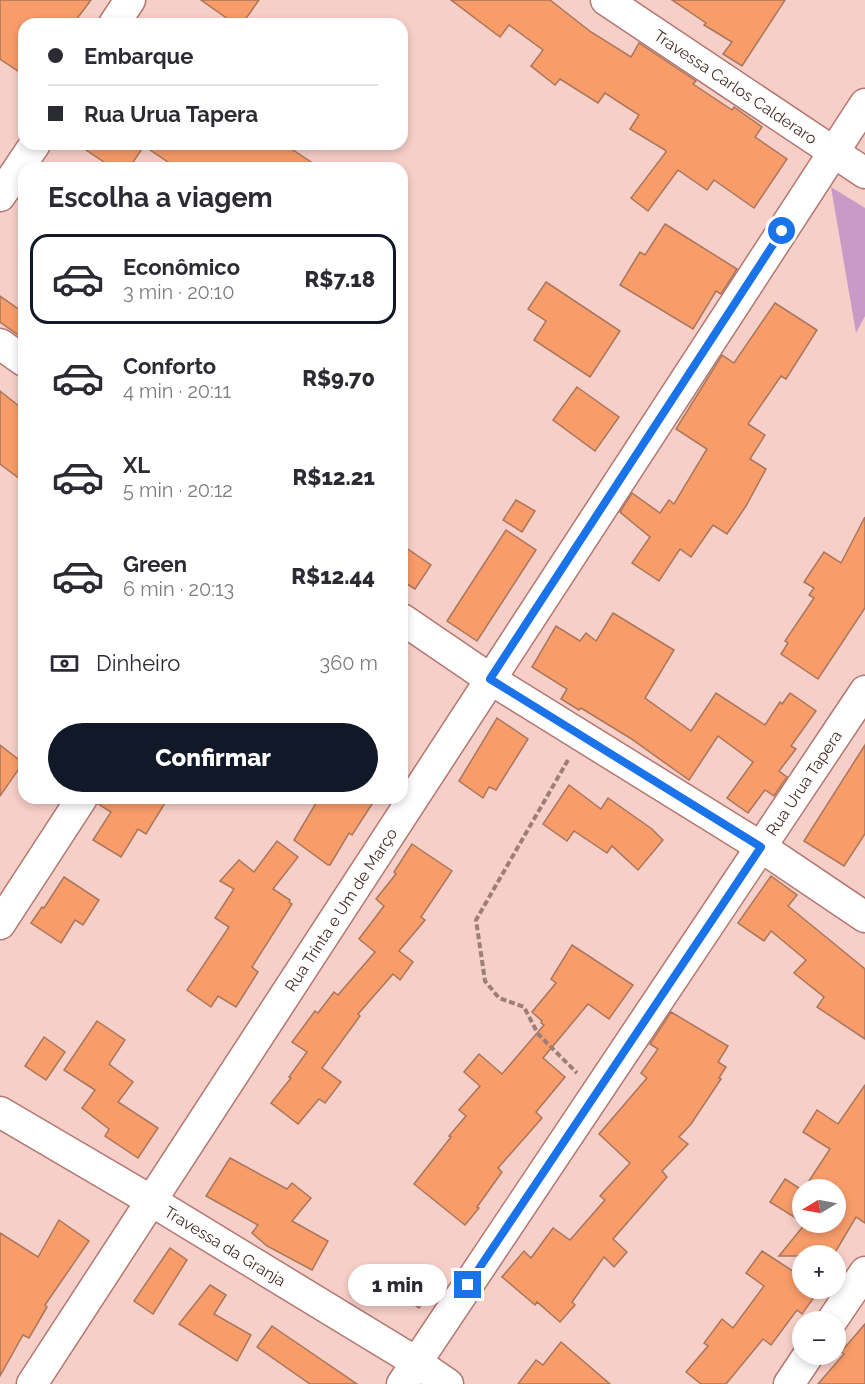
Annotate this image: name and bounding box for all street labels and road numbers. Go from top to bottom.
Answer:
street label: Travessa Carlos Calderaro [651,25,821,148]
street label: Rua Urua Tapera [762,727,846,839]
street label: Rua Trinta e Um de Março [281,824,401,995]
street label: Travessa da Granja [161,1202,289,1290]

